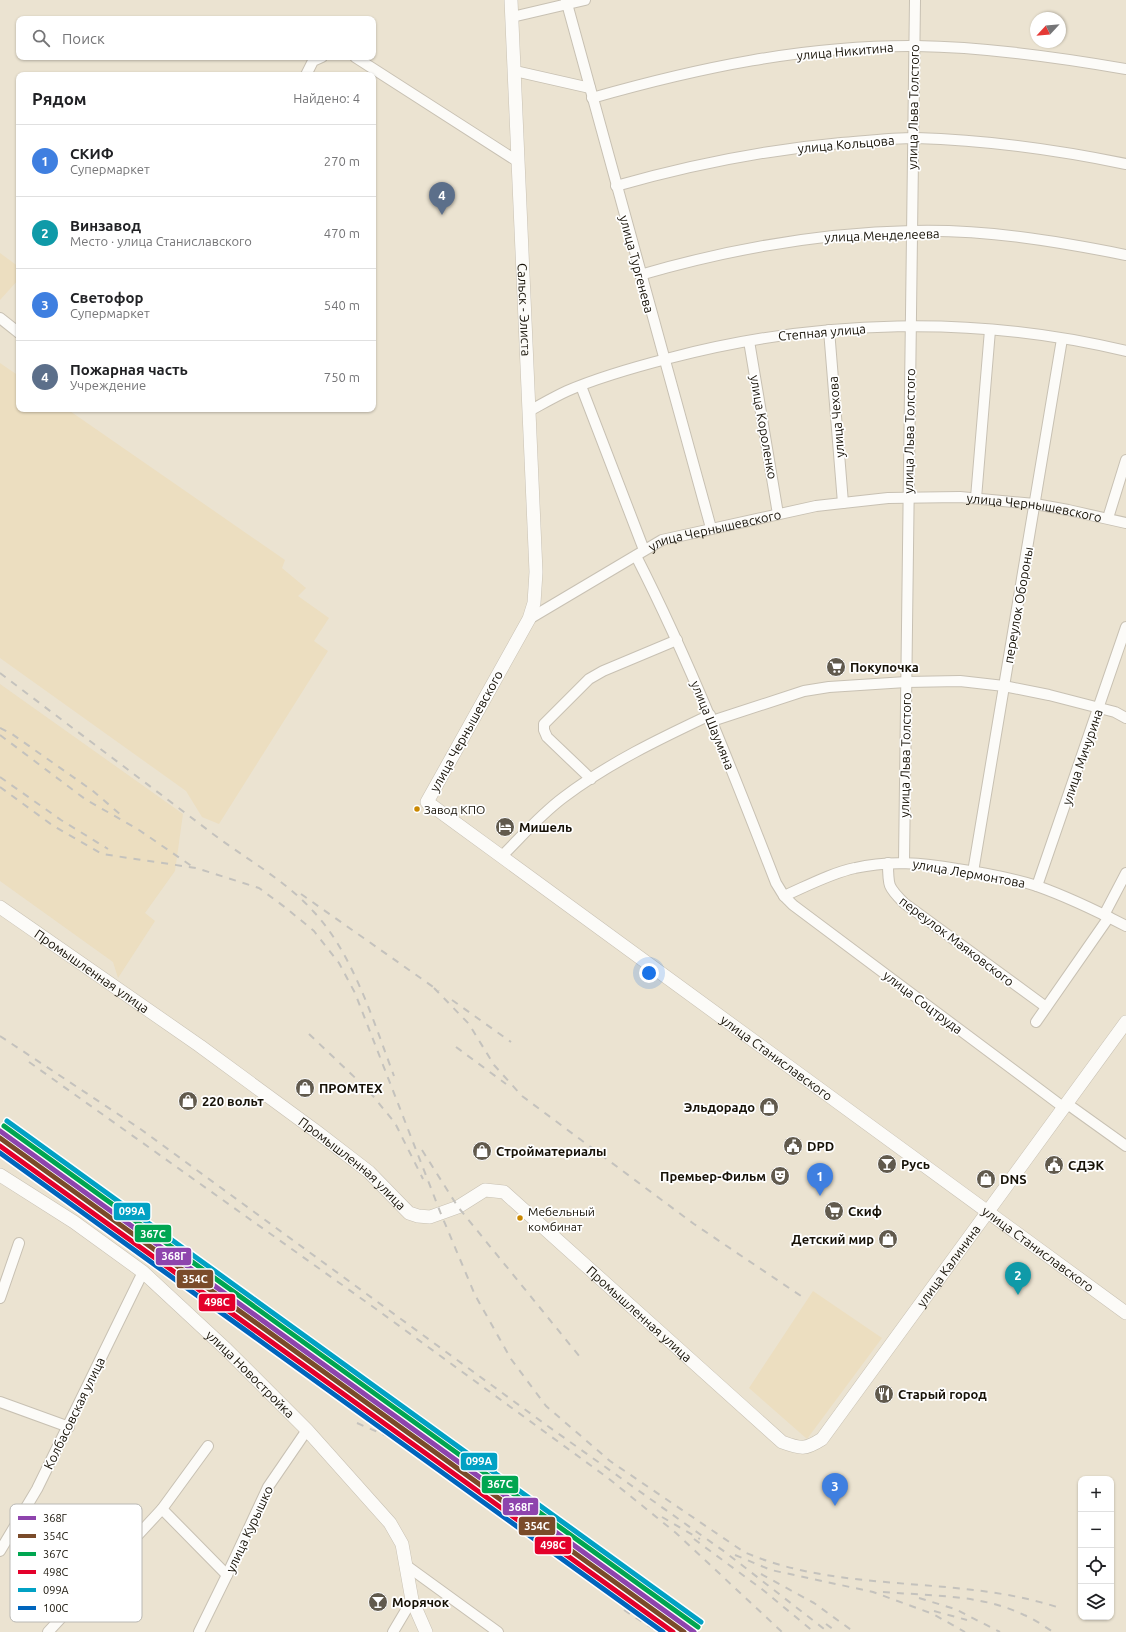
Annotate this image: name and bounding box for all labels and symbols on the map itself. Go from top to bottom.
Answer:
north arrow [1030,12,1066,48]
street label: улица Никитина [796,40,894,62]
street label: улица Льва Толстого [905,44,921,170]
street label: улица Кольцова [797,133,895,155]
pin: 4 [429,182,455,215]
street label: улица Тургенева [617,214,657,314]
street label: улица Менделеева [824,226,940,244]
street label: Сальск - Элиста [516,263,534,357]
street label: Степная улица [778,321,866,343]
street label: улица Льва Толстого [901,368,917,494]
street label: улица Короленко [748,374,780,480]
street label: улица Чехова [825,376,847,458]
street label: улица Чернышевского [966,491,1103,524]
street label: улица Чернышевского [646,507,782,554]
street label: переулок Обороны [1001,546,1035,664]
supermarket icon: Покупочка [825,656,847,678]
place label: Покупочка [850,660,919,674]
street label: улица Чернышевского [427,668,505,794]
street label: улица Шаумяна [689,678,737,772]
street label: улица Льва Толстого [897,692,913,818]
street label: улица Мичурина [1059,707,1105,807]
place label: Завод КПО [424,803,485,816]
marker: Завод КПО [412,804,422,814]
hotel icon: Мишель [494,816,516,838]
place label: Мишель [519,820,572,834]
street label: улица Лермонтова [912,856,1026,890]
street label: переулок Маяковского [897,893,1017,989]
street label: Промышленная улица [32,926,152,1016]
your location [639,963,659,983]
street label: улица Соцтруда [881,968,965,1036]
street label: улица Станиславского [718,1012,835,1103]
shop icon: ПРОМТЕХ [294,1077,316,1099]
place label: ПРОМТЕХ [319,1081,383,1095]
shop icon: 220 вольт [177,1090,199,1112]
place label: 220 вольт [202,1094,264,1108]
shop icon: Эльдорадо [758,1096,780,1118]
place label: Эльдорадо [684,1100,755,1114]
street label: Промышленная улица [296,1114,409,1212]
public building icon: DPD [782,1135,804,1157]
place label: DPD [807,1139,834,1153]
shop icon: Стройматериалы [471,1140,493,1162]
place label: Стройматериалы [496,1144,607,1158]
bar icon: Русь [876,1153,898,1175]
public building icon: СДЭК [1043,1154,1065,1176]
place label: Русь [901,1157,930,1171]
place label: СДЭК [1068,1158,1104,1172]
pin: 1 [807,1163,833,1196]
theatre icon: Премьер-Фильм [769,1165,791,1187]
shop icon: DNS [975,1168,997,1190]
place label: Премьер-Фильм [660,1169,766,1183]
place label: DNS [1000,1172,1027,1186]
supermarket icon: Скиф [823,1200,845,1222]
line badge: 099А [113,1202,151,1221]
street label: улица Станиславского [980,1203,1097,1294]
place label: Скиф [848,1204,882,1218]
text: 099А [119,1205,145,1217]
place label: Мебельный комбинат [528,1205,595,1233]
marker: Мебельный комбинат [515,1213,525,1223]
street label: улица Калинина [914,1222,983,1309]
line badge: 367С [134,1224,172,1243]
text: 367С [140,1228,166,1240]
shop icon: Детский мир [877,1228,899,1250]
place label: Детский мир [791,1232,874,1246]
line badge: 368Г [155,1247,192,1266]
text: 368Г [162,1250,186,1262]
pin: 2 [1005,1262,1031,1295]
street label: Промышленная улица [584,1263,695,1364]
line badge: 354С [176,1269,214,1289]
text: 354С [182,1273,208,1285]
line badge: 498С [198,1293,236,1312]
text: 498С [204,1296,230,1308]
street label: улица Новостройка [203,1327,297,1420]
street label: Колбасовская улица [41,1355,107,1471]
restaurant icon: Старый город [873,1383,895,1405]
place label: Старый город [898,1387,987,1401]
line badge: 099А [460,1452,498,1471]
text: 099А [466,1455,492,1467]
pin: 3 [822,1473,848,1506]
line badge: 367С [481,1475,519,1494]
text: 367С [487,1478,513,1490]
street label: улица Курышко [223,1483,275,1575]
line badge: 368Г [502,1497,539,1516]
text: 368Г [509,1501,533,1513]
legend [10,1504,142,1622]
text: 368Г [43,1512,68,1524]
line badge: 354С [518,1516,556,1536]
text: 354С [524,1520,550,1532]
text: 354С [43,1530,69,1542]
line badge: 498С [534,1536,572,1555]
text: 498С [540,1539,566,1551]
text: 367С [43,1548,69,1560]
text: 498С [43,1566,69,1578]
text: 099А [43,1584,70,1596]
bar icon: Морячок [367,1591,389,1613]
place label: Морячок [392,1595,450,1609]
text: 100C [43,1602,69,1614]

